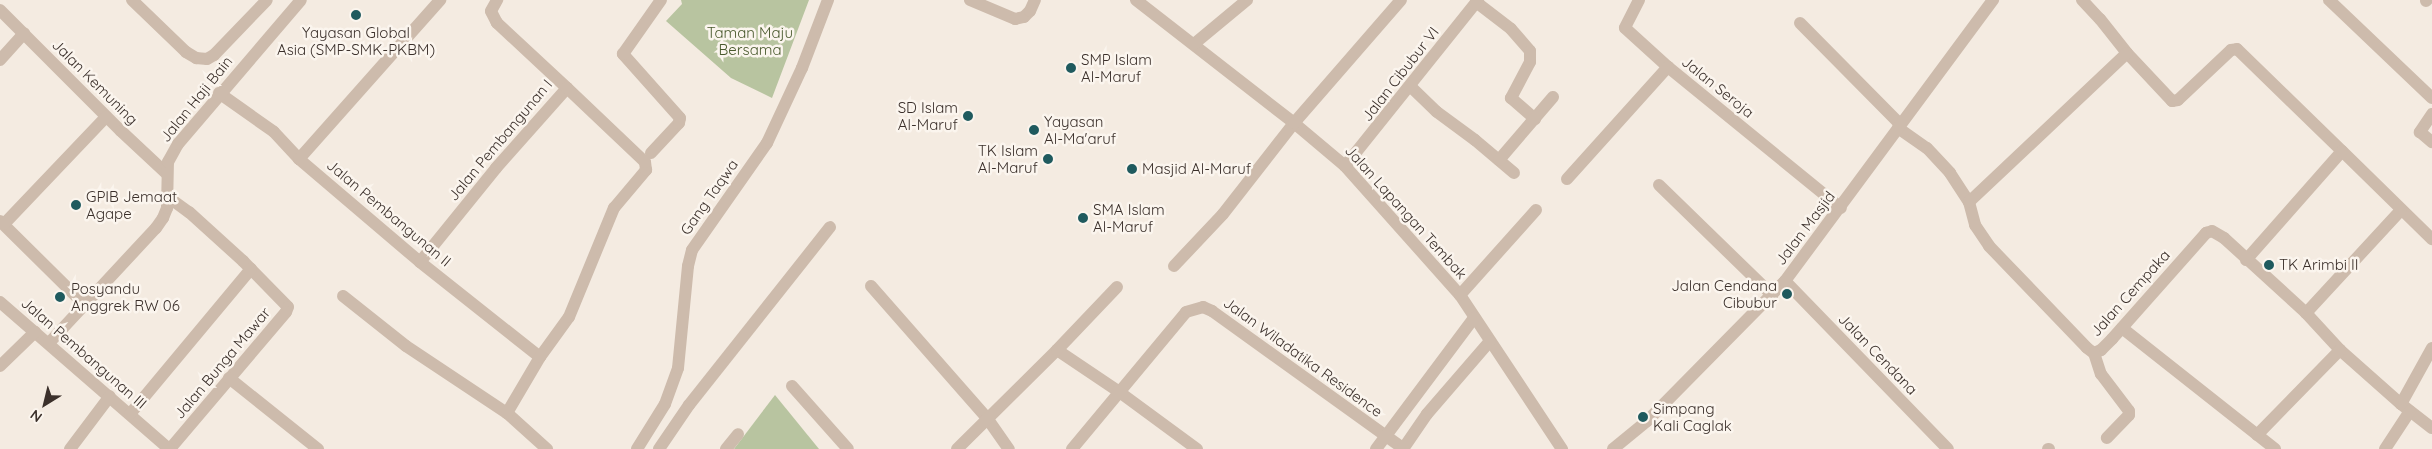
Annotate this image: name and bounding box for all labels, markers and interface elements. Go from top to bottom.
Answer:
marker: Yayasan Global Asia (SMP-SMK-PKBM) [350,9,362,21]
place label: Yayasan Global Asia (SMP-SMK-PKBM) [277,23,435,58]
park label: Taman Maju Bersama [707,23,793,58]
street label: Jalan Cibubur VI [1358,23,1442,125]
street label: Jalan Kemuning [49,36,141,128]
place label: SMP Islam Al-Maruf [1081,50,1152,85]
street label: Jalan Seroja [1678,52,1758,122]
street label: Jalan Haji Bain [156,53,236,145]
marker: SMP Islam Al-Maruf [1065,62,1077,74]
street label: Jalan Pembangunan I [444,76,556,204]
place label: SD Islam Al-Maruf [898,98,958,133]
marker: SD Islam Al-Maruf [962,110,974,122]
place label: Yayasan Al-Ma'aruf [1044,112,1116,147]
marker: Yayasan Al-Ma'aruf [1028,124,1040,136]
place label: TK Islam Al-Maruf [978,141,1038,176]
street label: Jalan Lapangan Tembak [1341,141,1471,283]
marker: TK Islam Al-Maruf [1042,153,1054,165]
street label: Jalan Pembangunan II [323,156,455,270]
street label: Gang Taqwa [676,156,742,238]
place label: Masjid Al-Maruf [1142,160,1251,178]
marker: Masjid Al-Maruf [1126,163,1138,175]
place label: GPIB Jemaat Agape [86,187,177,222]
street label: Jalan Masjid [1771,188,1839,268]
marker: GPIB Jemaat Agape [70,199,82,211]
place label: SMA Islam Al-Maruf [1093,200,1165,235]
marker: SMA Islam Al-Maruf [1077,212,1089,224]
street label: Jalan Cempaka [2086,246,2174,340]
place label: TK Arimbi II [2279,256,2359,274]
marker: TK Arimbi II [2263,259,2275,271]
place label: Jalan Cendana Cibubur [1671,276,1777,311]
place label: Posyandu Anggrek RW 06 [71,279,180,314]
marker: Jalan Cendana Cibubur [1781,288,1793,300]
marker: Posyandu Anggrek RW 06 [53,290,67,304]
street label: Jalan Wiladatika Residence [1220,293,1386,421]
street label: Jalan Pembangunan III [18,294,150,412]
street label: Jalan Bunga Mawar [170,304,274,422]
street label: Jalan Cendana [1835,310,1921,398]
north arrow [20,379,70,429]
place label: Simpang Kali Caglak [1653,399,1732,434]
text: N [27,406,46,426]
marker: Simpang Kali Caglak [1637,411,1649,423]

